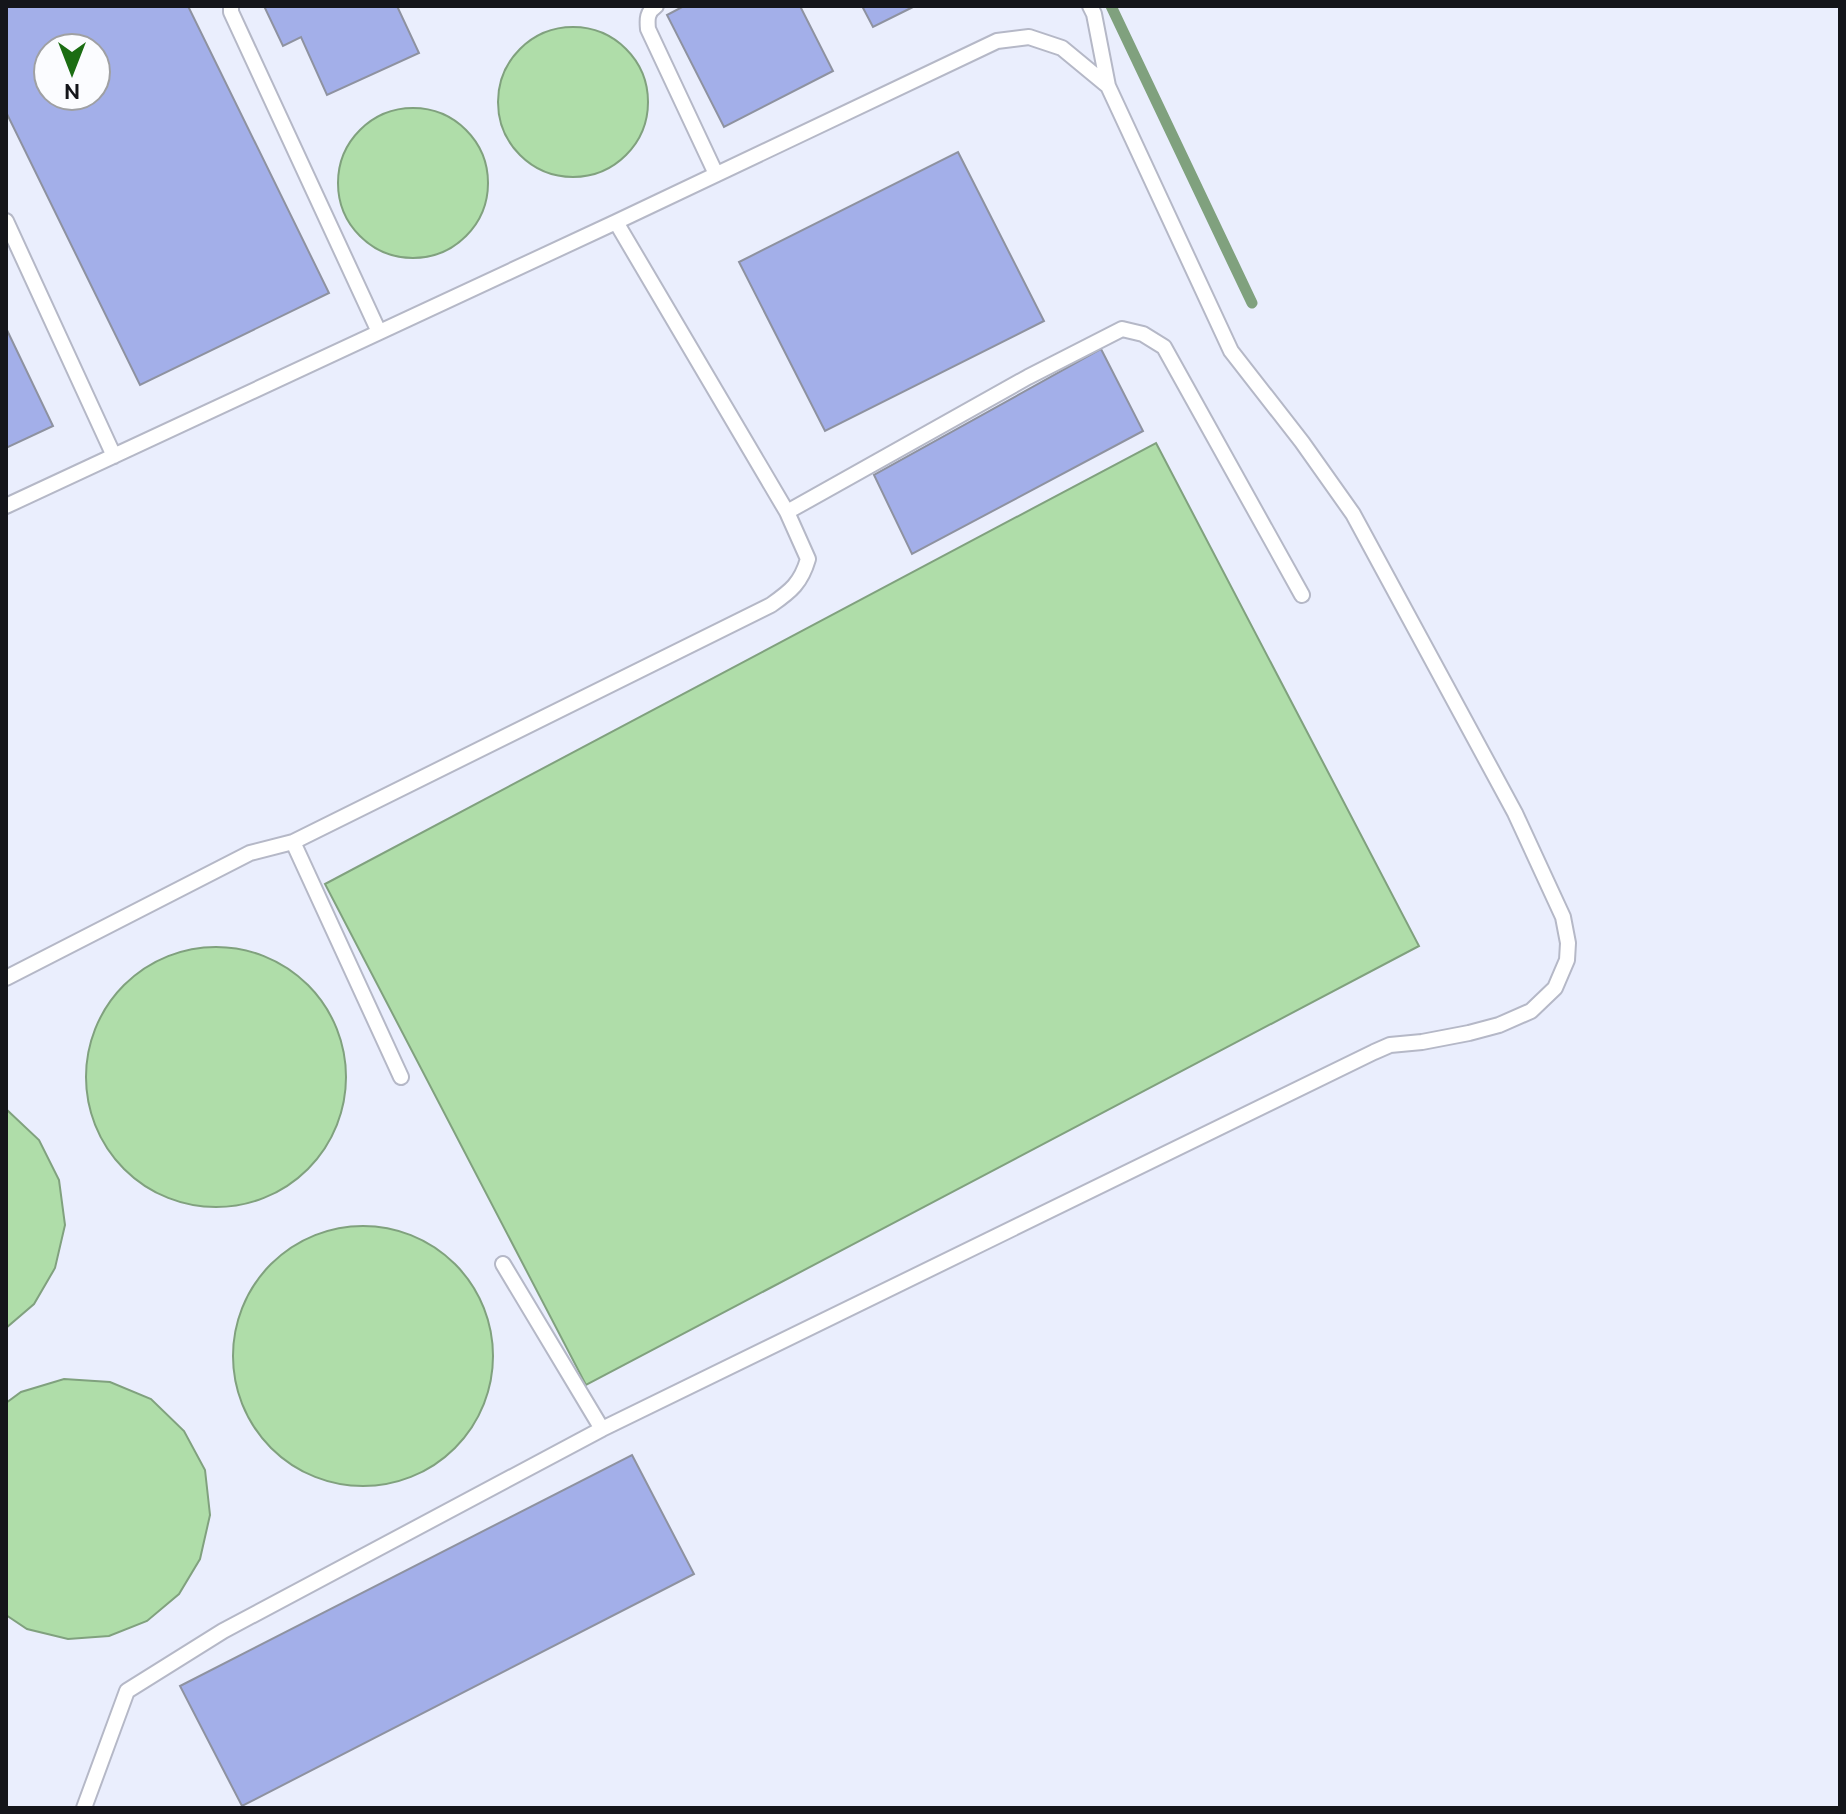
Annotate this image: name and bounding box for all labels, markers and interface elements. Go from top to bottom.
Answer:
north arrow [32,32,112,112]
text: N [64,80,80,105]

